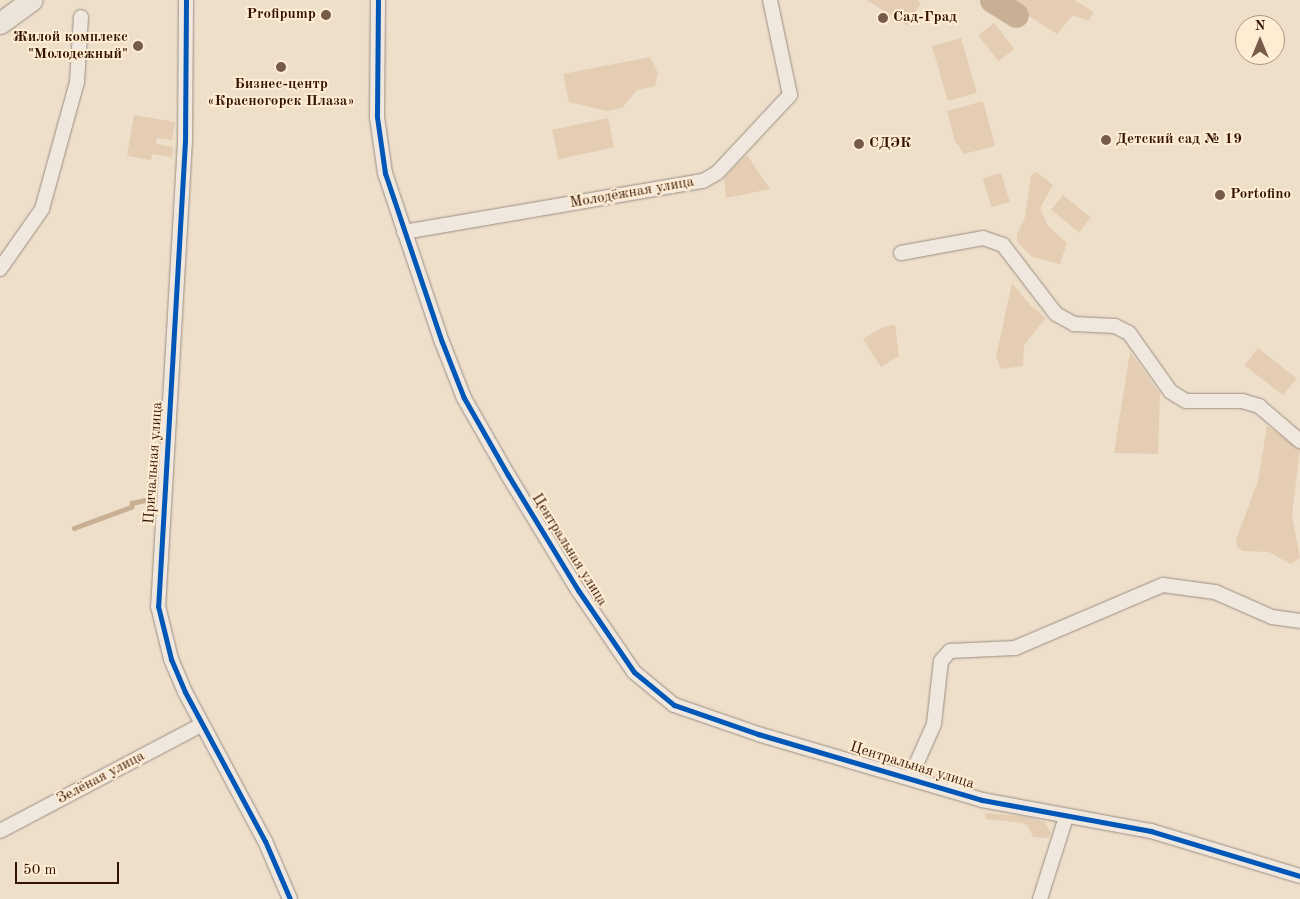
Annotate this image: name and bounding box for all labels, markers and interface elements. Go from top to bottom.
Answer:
place label: Profipump [246,6,316,24]
marker: Profipump [320,9,332,21]
place label: Сад-Град [893,9,957,27]
marker: Сад-Град [877,12,889,24]
north arrow [1235,15,1285,65]
text: N [1255,19,1265,33]
place label: Жилой комплекс "Молодежный" [13,28,128,63]
marker: Жилой комплекс "Молодежный" [132,40,144,52]
marker: Бизнес-центр «Красногорск Плаза» [275,61,287,73]
place label: Бизнес-центр «Красногорск Плаза» [207,75,355,110]
place label: Детский сад № 19 [1116,131,1242,149]
marker: Детский сад № 19 [1100,134,1112,146]
place label: СДЭК [869,135,911,153]
marker: СДЭК [853,138,865,150]
street label: Молодёжная улица [569,173,695,213]
place label: Portofino [1230,186,1291,204]
marker: Portofino [1214,189,1226,201]
street label: Причальная улица [141,401,167,525]
street label: Центральная улица [527,490,611,610]
street label: Центральная улица [848,739,976,793]
street label: Зелёная улица [54,747,148,809]
scale bar [18,852,121,884]
text: 50 m [23,863,57,878]

